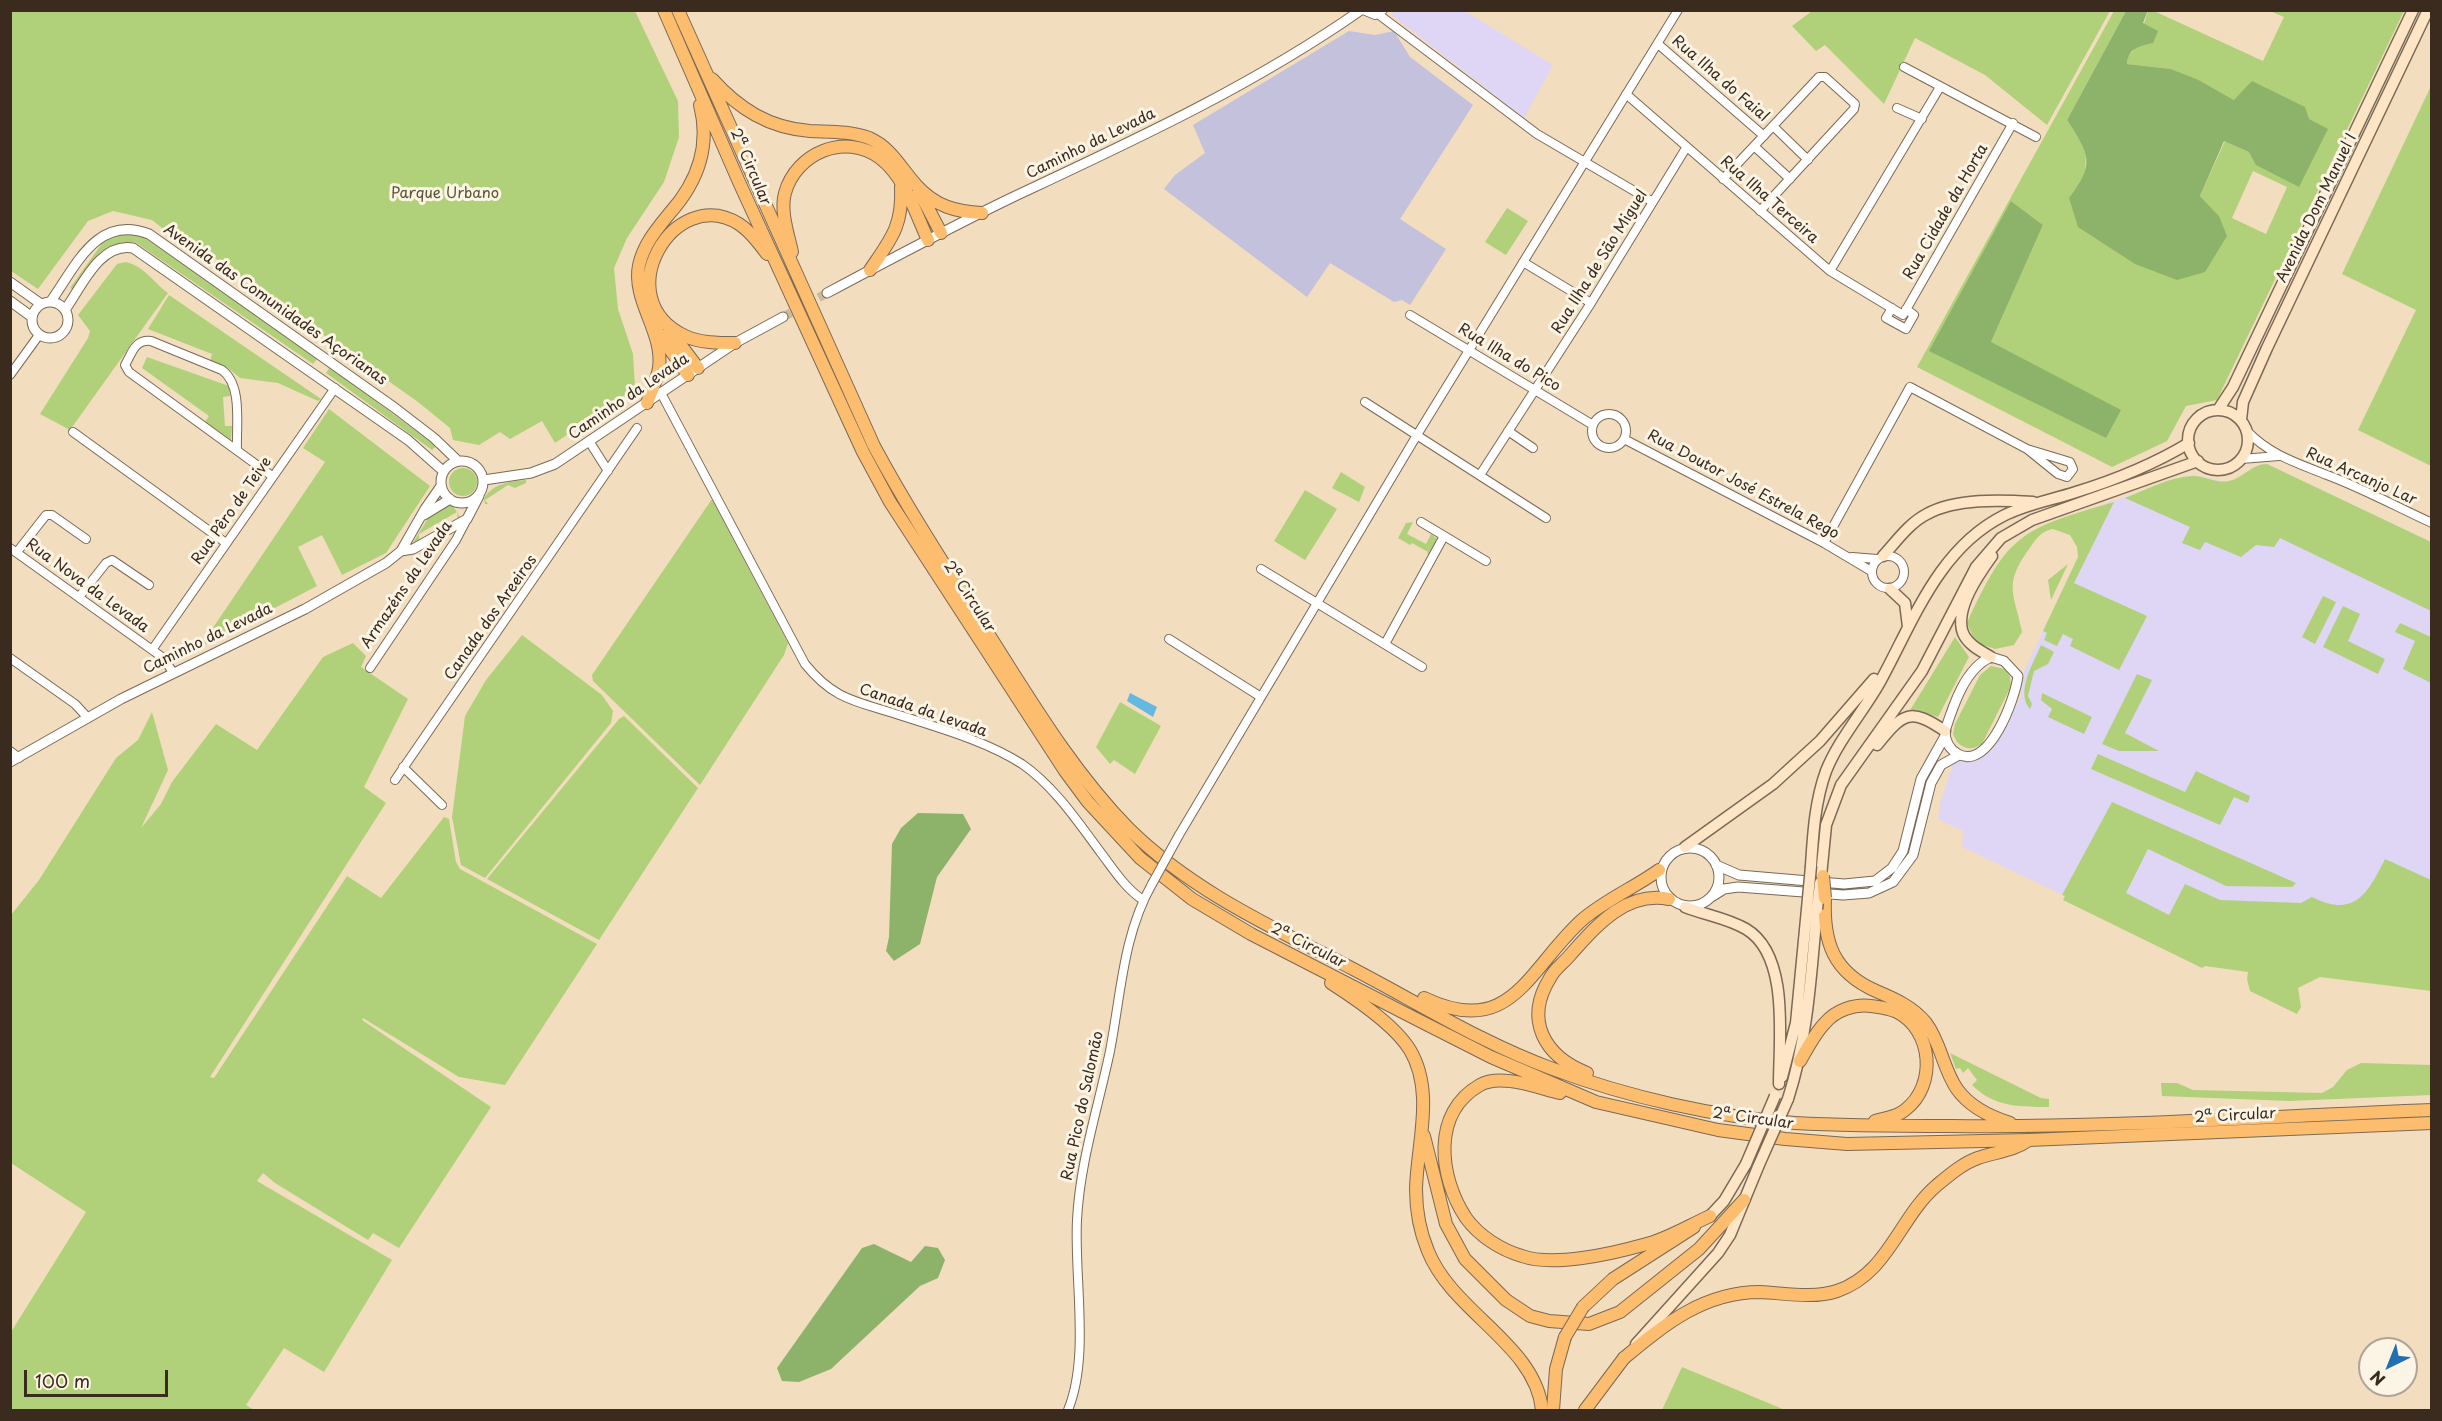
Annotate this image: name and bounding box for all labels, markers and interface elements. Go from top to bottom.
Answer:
street label: Rua Ilha do Faial [1668,32,1772,126]
street label: Caminho da Levada [1024,105,1158,183]
street label: 2ª Circular [726,126,774,208]
street label: Avenida Dom Manuel I [2273,130,2361,286]
street label: Rua Cidade da Horta [1900,141,1992,283]
street label: Rua Ilha Terceira [1716,153,1822,247]
park label: Parque Urbano [391,185,499,203]
street label: Rua Ilha de São Miguel [1548,187,1652,337]
street label: Avenida das Comunidades Açorianas [160,221,390,389]
street label: Rua Ilha do Pico [1455,320,1563,396]
street label: Caminho da Levada [565,350,693,444]
street label: Rua Doutor José Estrela Rego [1644,427,1842,543]
street label: Rua Arcanjo Lar [2303,444,2419,510]
street label: Rua Pêro de Teive [188,454,276,568]
street label: Armazéns da Levada [358,518,456,652]
street label: Rua Nova da Levada [22,535,152,637]
street label: Canada dos Areeiros [441,552,541,684]
street label: 2ª Circular [939,558,999,636]
street label: Caminho da Levada [141,600,275,678]
street label: Canada da Levada [857,681,989,741]
street label: 2ª Circular [1268,919,1348,973]
street label: Rua Pico do Salomão [1058,1030,1108,1182]
street label: 2ª Circular [1711,1104,1795,1134]
street label: 2ª Circular [2194,1105,2276,1127]
north arrow [2358,1337,2418,1397]
scale bar [27,1358,171,1396]
text: N [2364,1366,2390,1392]
text: 100 m [35,1367,90,1394]

